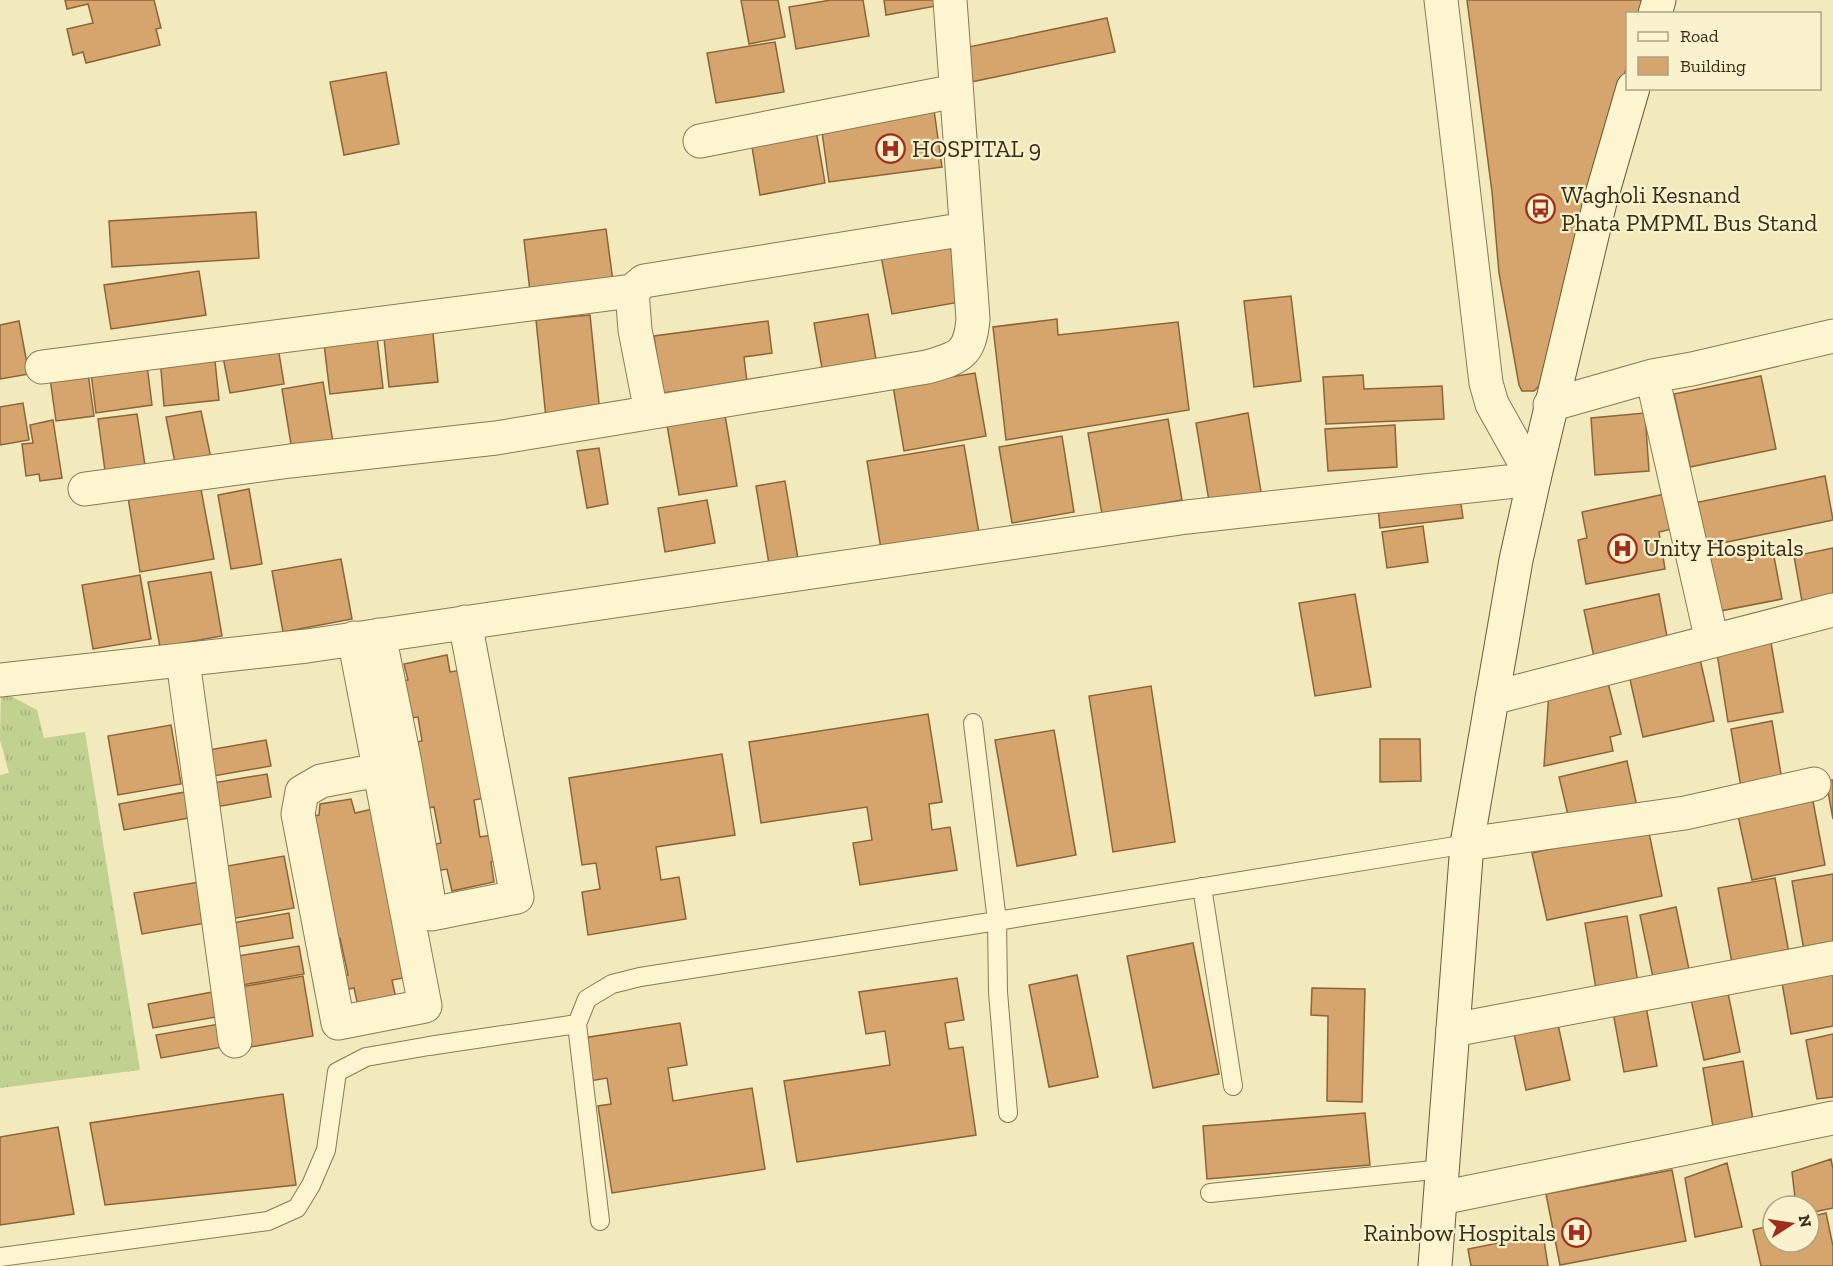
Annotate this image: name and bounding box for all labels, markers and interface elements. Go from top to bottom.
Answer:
legend [1626,12,1821,90]
text: Road [1680,25,1719,47]
text: Building [1680,55,1746,77]
hospital icon: HOSPITAL 9 [875,133,907,165]
place label: HOSPITAL 9 [912,134,1041,163]
place label: Wagholi Kesnand Phata PMPML Bus Stand [1561,180,1817,237]
bus stop icon: Wagholi Kesnand Phata PMPML Bus Stand [1524,193,1556,225]
hospital icon: Unity Hospitals [1606,532,1638,564]
place label: Unity Hospitals [1643,533,1804,562]
north arrow [1761,1194,1821,1254]
text: N [1795,1213,1816,1229]
hospital icon: Rainbow Hospitals [1561,1217,1593,1249]
place label: Rainbow Hospitals [1363,1218,1556,1247]

